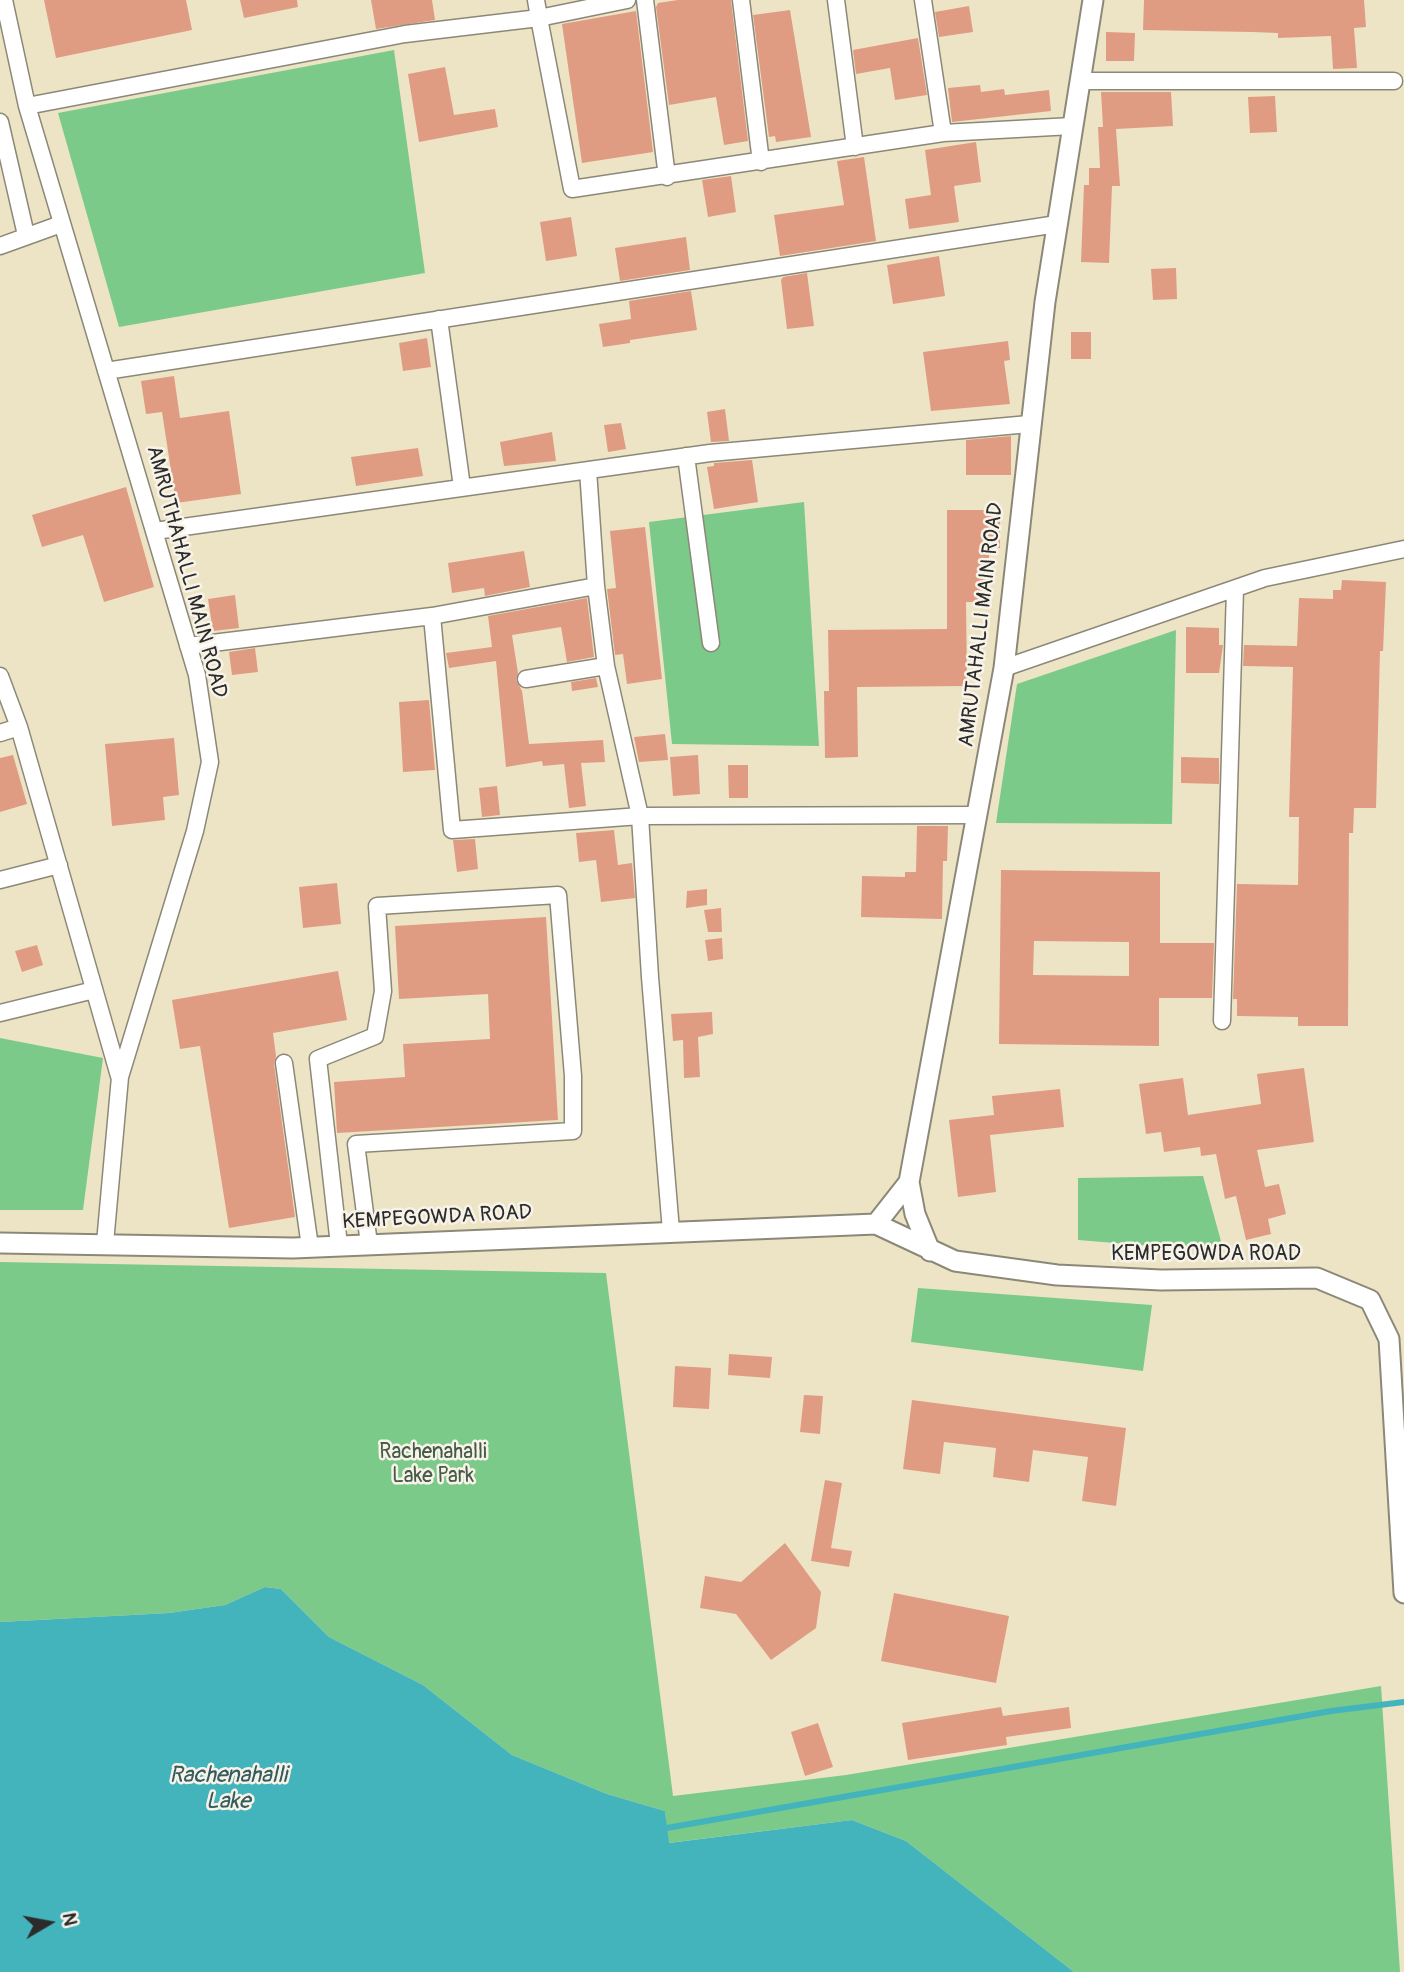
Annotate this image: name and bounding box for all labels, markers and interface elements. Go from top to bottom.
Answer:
street label: AMRUTHAHALLI MAIN ROAD [140,443,232,701]
street label: AMRUTAHALLI MAIN ROAD [954,501,1010,749]
street label: KEMPEGOWDA ROAD [341,1200,533,1236]
street label: KEMPEGOWDA ROAD [1111,1242,1301,1268]
park label: Rachenahalli Lake Park [379,1440,487,1490]
water label: Rachenahalli Lake [169,1762,287,1816]
north arrow [14,1888,84,1958]
text: N [57,1911,83,1928]

